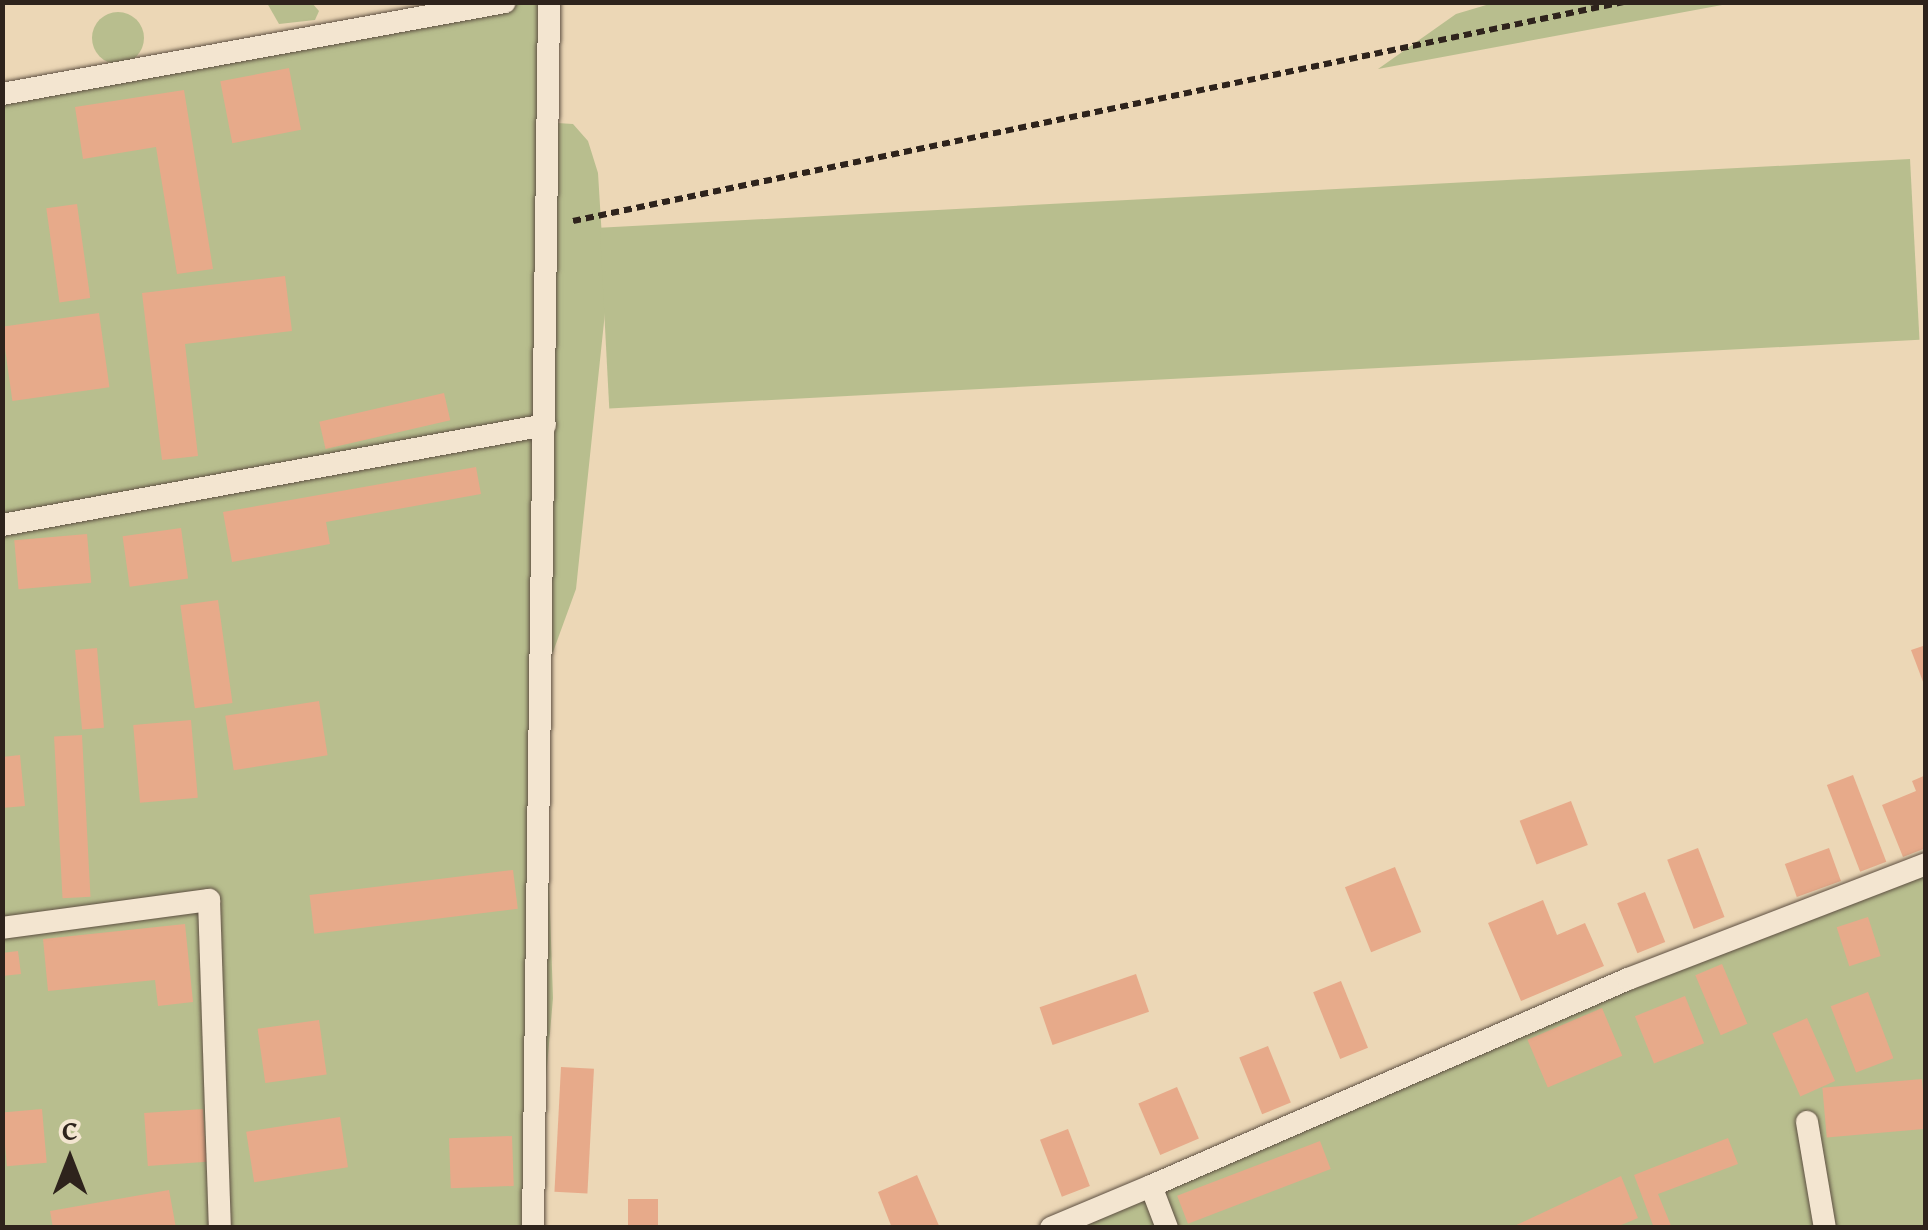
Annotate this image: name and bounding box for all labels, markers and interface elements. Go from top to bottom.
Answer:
text: С [62,1109,78,1150]
north arrow [20,1110,120,1210]

